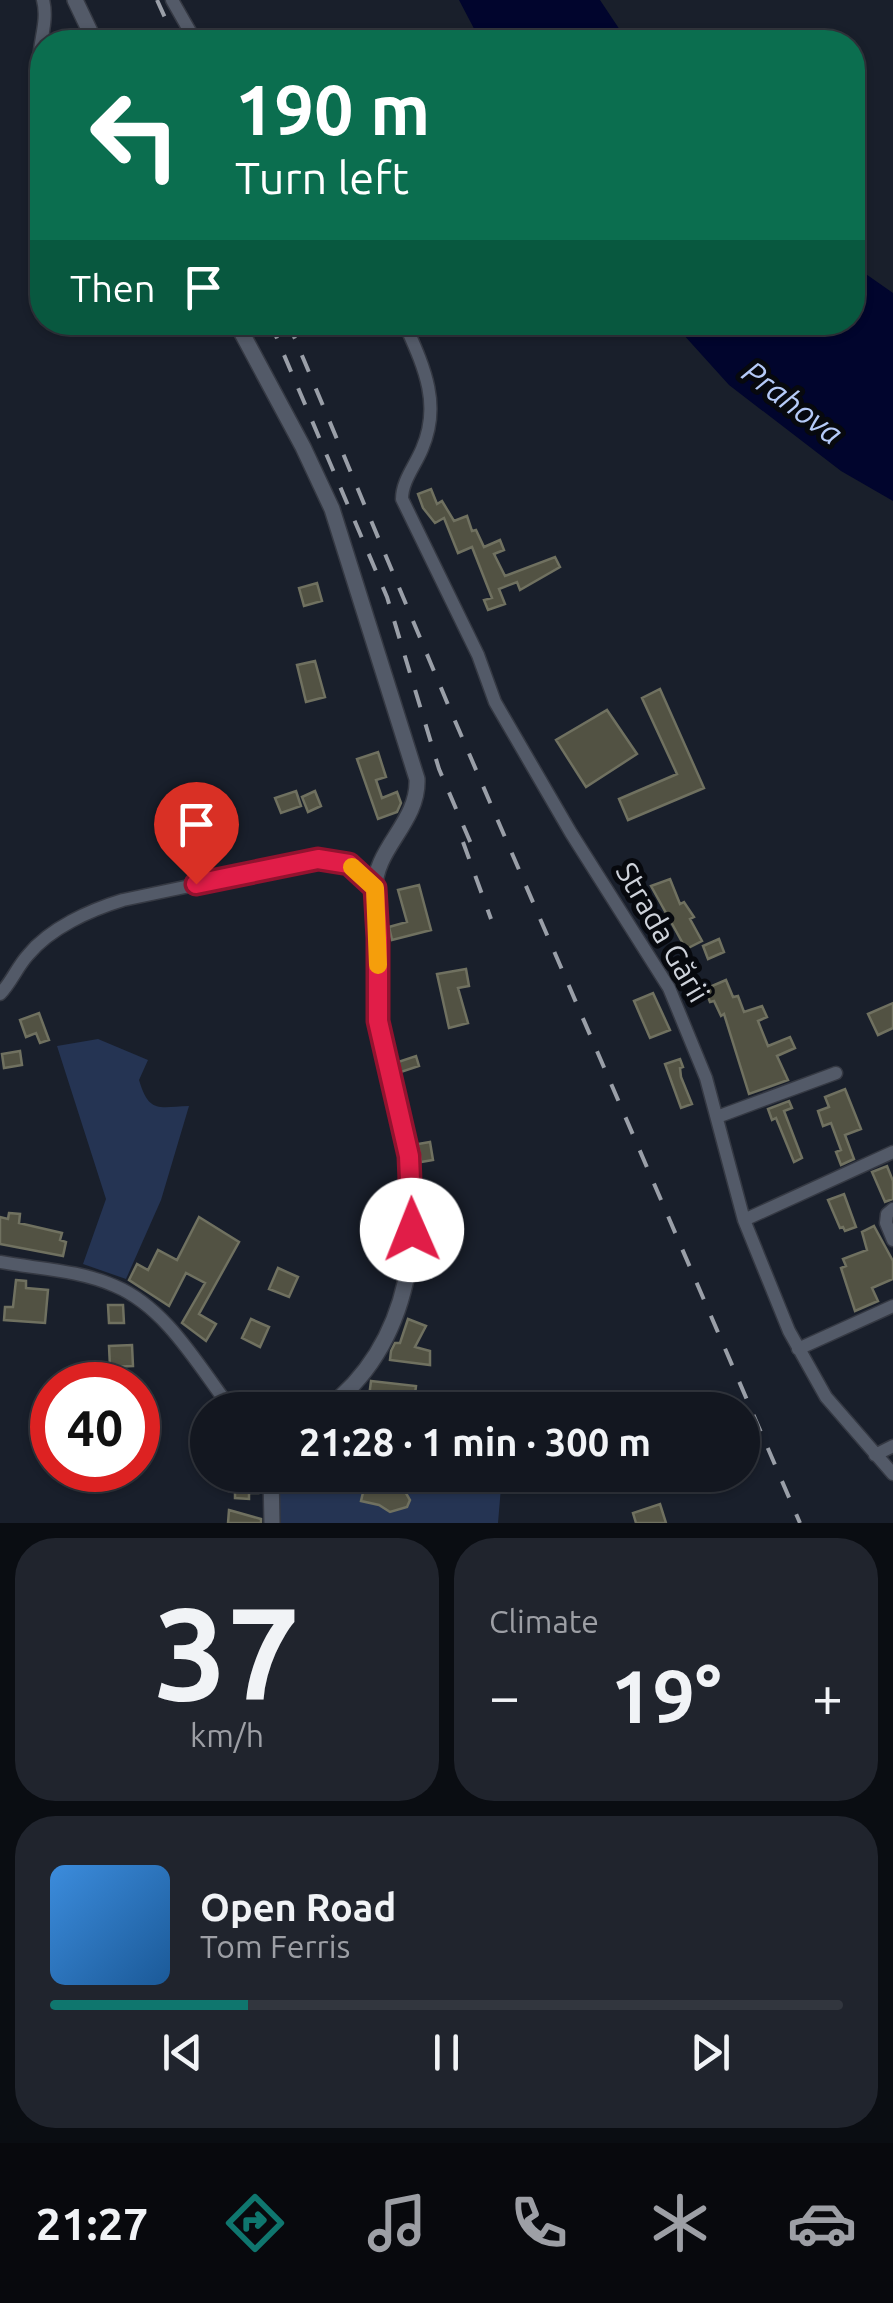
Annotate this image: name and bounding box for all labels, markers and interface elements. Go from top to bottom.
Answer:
icon: left [70,70,200,200]
text: 190 m [235,70,430,148]
text: Turn left [235,152,409,203]
icon: arrive [176,260,231,315]
text: Then [70,267,156,309]
water label: Prahova [736,353,850,451]
pin [154,782,239,885]
icon: arrive [169,797,224,852]
street label: Strada Gării [609,856,717,1008]
position arrow [360,1178,464,1282]
speed limit sign: 40 [30,1362,160,1492]
text: 21:28 · 1 min · 300 m [299,1421,651,1463]
text: 37 [154,1579,300,1725]
text: Climate [489,1603,599,1639]
text: 19° [610,1653,722,1737]
text: − [489,1665,520,1726]
text: + [812,1665,843,1726]
text: km/h [190,1717,264,1753]
text: Open Road [200,1886,396,1928]
text: Tom Ferris [200,1928,350,1964]
icon: previous [155,2025,210,2080]
icon: pause [419,2025,474,2080]
icon: next [683,2025,738,2080]
icon: directions [220,2188,290,2258]
icon: music [362,2188,432,2258]
icon: phone [504,2188,574,2258]
icon: climate [645,2188,715,2258]
icon: car [787,2188,857,2258]
text: 21:27 [36,2198,148,2249]

